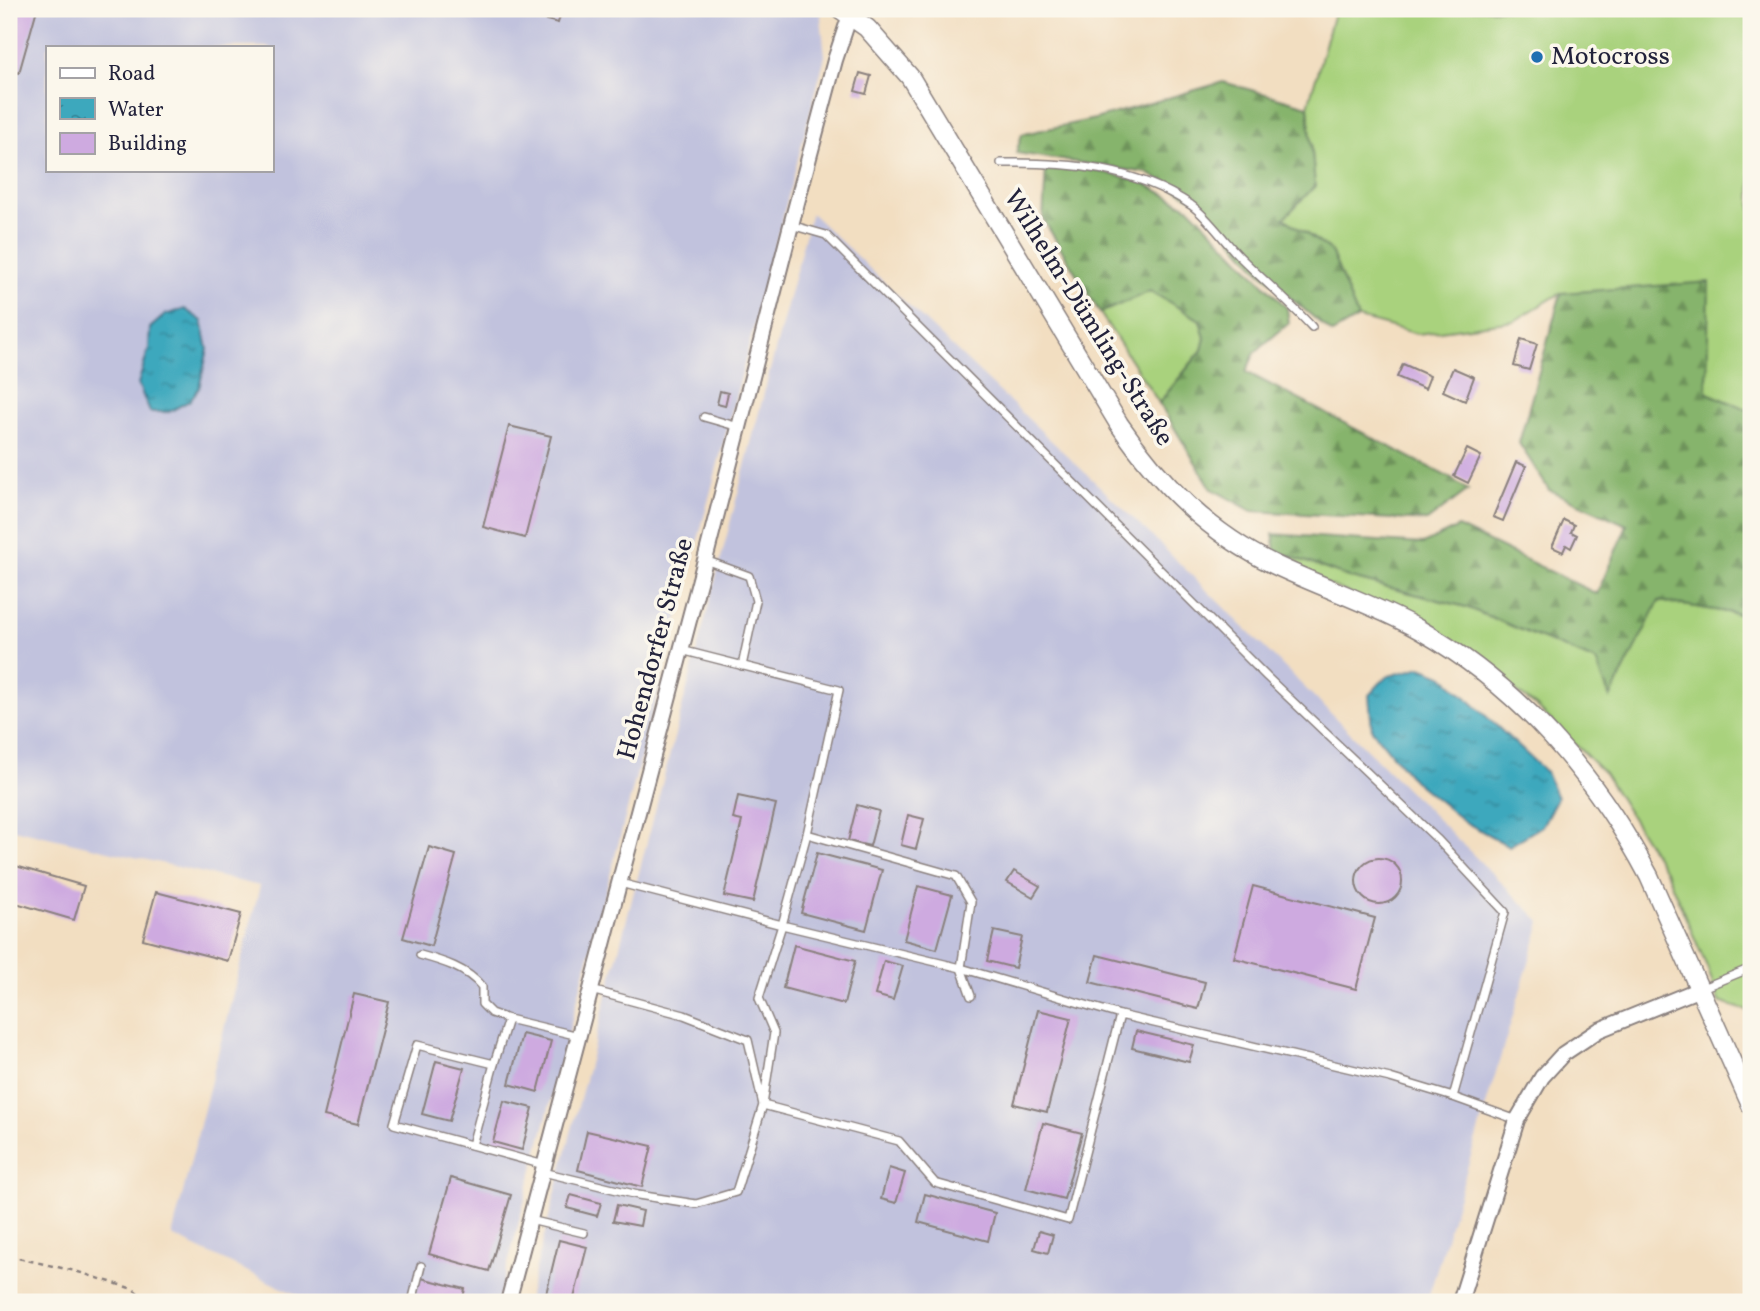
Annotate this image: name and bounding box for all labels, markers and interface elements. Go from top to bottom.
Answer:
place label: Motocross [1551,39,1670,75]
legend [46,46,273,172]
marker: Motocross [1529,49,1545,65]
text: Road [108,60,155,89]
text: Water [108,96,164,125]
text: Building [108,130,187,159]
street label: Wilhelm-Dümling-Straße [994,183,1182,453]
street label: Hohendorfer Straße [609,534,703,764]

